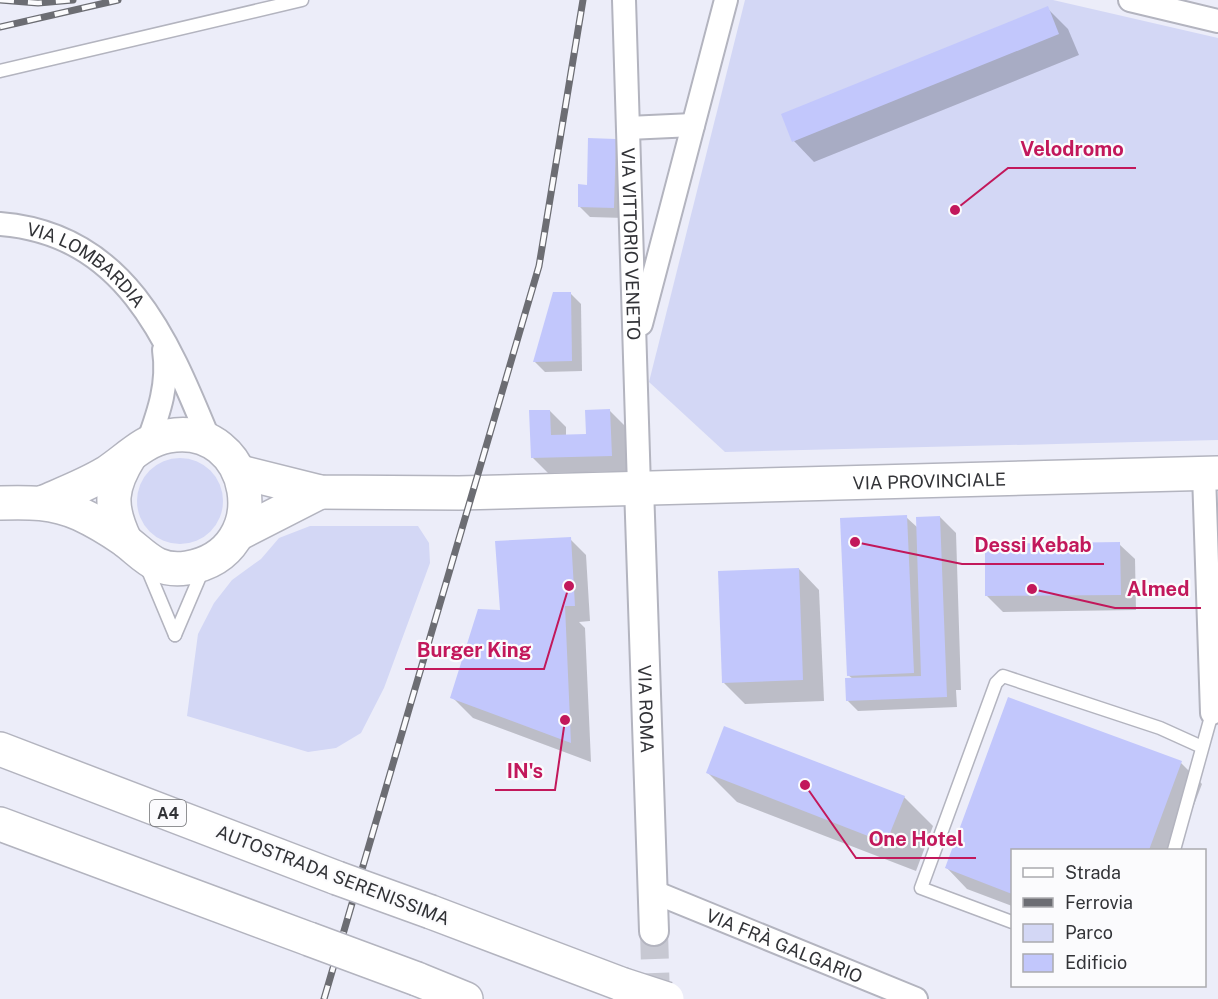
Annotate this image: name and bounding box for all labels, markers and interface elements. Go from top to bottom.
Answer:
callout: Velodromo [1008,130,1136,168]
text: Velodromo [1020,137,1124,161]
street label: VIA VITTORIO VENETO [618,147,645,341]
street label: VIA LOMBARDIA [25,218,150,311]
street label: VIA PROVINCIALE [852,468,1006,493]
callout: Dessi Kebab [962,526,1104,564]
text: Dessi Kebab [974,533,1092,557]
callout: Almed [1115,570,1201,608]
text: Almed [1127,577,1189,601]
callout: Burger King [405,631,544,669]
text: Burger King [417,638,532,662]
street label: VIA ROMA [635,664,658,754]
callout: IN's [495,752,555,790]
text: IN's [507,759,543,783]
road number: A4 [150,800,186,826]
callout: One Hotel [856,820,976,858]
street label: AUTOSTRADA SERENISSIMA [213,821,453,929]
text: One Hotel [868,827,964,851]
legend [1011,849,1206,987]
text: Strada [1065,862,1121,883]
text: Ferrovia [1065,892,1133,913]
street label: VIA FRÀ GALGARIO [703,904,866,987]
text: Parco [1065,922,1113,943]
text: Edificio [1065,952,1127,973]

